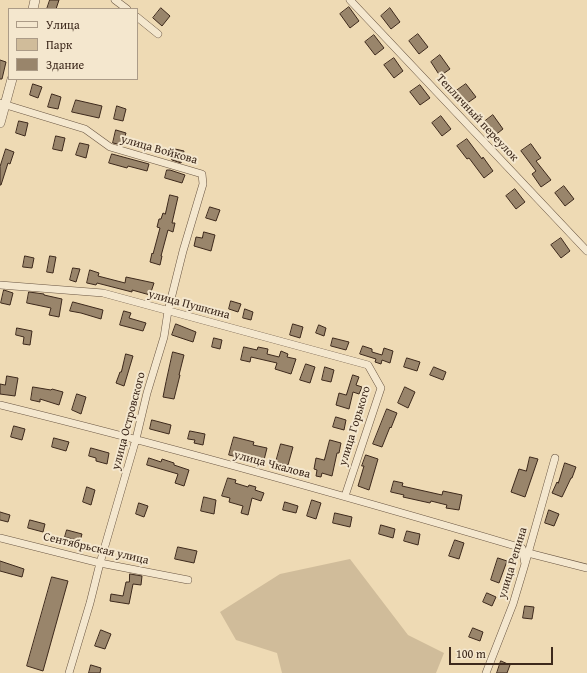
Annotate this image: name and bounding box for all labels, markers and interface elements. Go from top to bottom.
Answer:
legend [8,8,138,80]
text: Улица [46,16,80,33]
text: Парк [46,36,72,53]
text: Здание [46,56,84,73]
street label: Тепличный переулок [433,71,521,165]
street label: улица Войкова [119,132,199,168]
street label: улица Пушкина [147,287,231,323]
street label: улица Островского [109,370,149,472]
street label: улица Горького [336,384,374,468]
street label: улица Чкалова [232,448,312,482]
street label: улица Репина [495,526,531,600]
street label: Сентябрьская улица [42,530,150,568]
scale bar [451,639,555,665]
text: 100 m [456,645,486,662]

